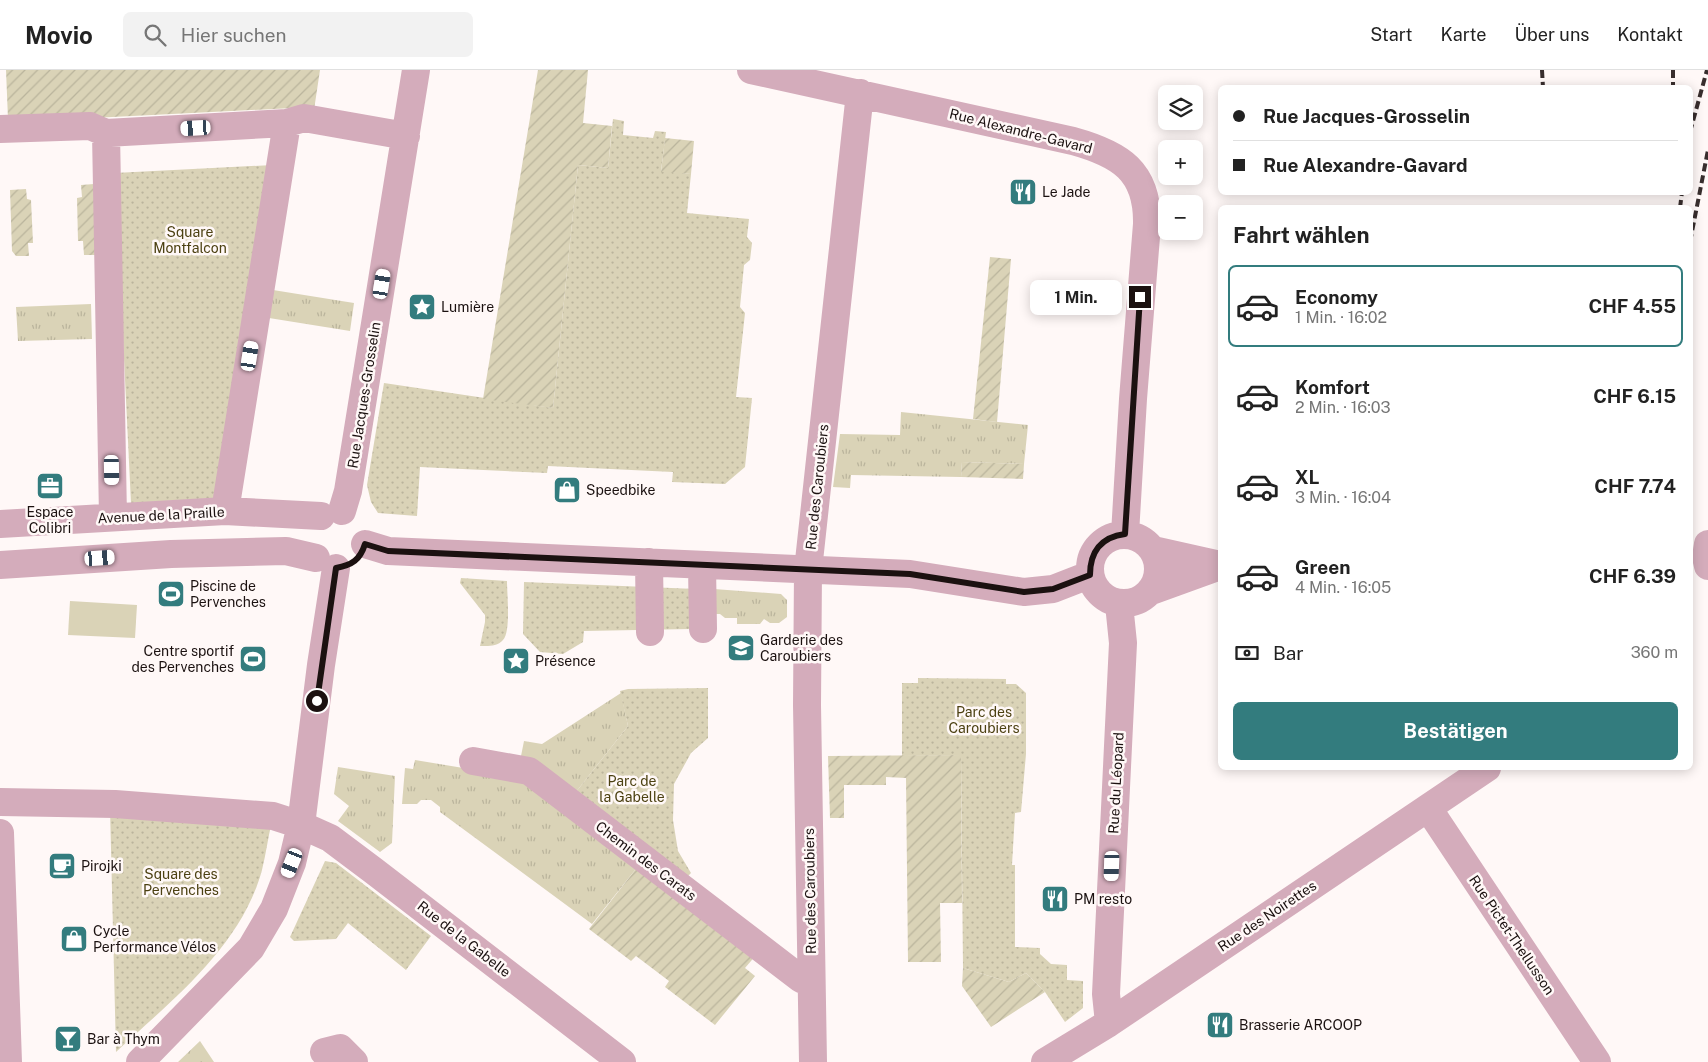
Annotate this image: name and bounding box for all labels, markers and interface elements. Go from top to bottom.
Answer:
search box [123,12,473,57]
text: Movio [25,21,93,49]
icon: search [141,21,169,49]
text: Hier suchen [181,24,286,46]
text: Start [1370,24,1413,45]
text: Karte [1441,24,1486,45]
text: Über uns [1514,24,1589,45]
text: Kontakt [1617,24,1683,45]
map controls [1158,85,1203,240]
button: layers [1158,85,1203,130]
street label: Rue Alexandre-Gavard [948,105,1094,157]
text: Rue Jacques-Grosselin [1263,105,1470,127]
car [180,120,211,136]
button: + [1158,140,1203,185]
text: Rue Alexandre-Gavard [1263,154,1468,176]
restaurant icon: Le Jade [1008,177,1038,207]
place label: Le Jade [1042,184,1091,200]
button: − [1158,195,1203,240]
text: Fahrt wählen [1233,222,1370,248]
park label: Square Montfalcon [153,224,227,256]
car [372,268,391,300]
callout: 1 Min. [1030,280,1122,314]
icon: car [1235,284,1280,329]
route end [1129,286,1151,308]
text: Economy [1295,286,1378,308]
text: 1 Min. [1054,288,1098,307]
place icon: Lumière [407,292,437,322]
text: CHF 4.55 [1589,295,1676,317]
place label: Lumière [441,299,494,315]
text: 1 Min. · 16:02 [1295,308,1387,327]
street label: Rue Jacques-Grosselin [345,321,383,469]
car [240,340,259,372]
icon: car [1235,374,1280,419]
text: Komfort [1295,376,1370,398]
text: CHF 6.15 [1593,385,1676,407]
text: 2 Min. · 16:03 [1295,398,1391,417]
street label: Rue des Caroubiers [802,423,832,551]
car [104,455,119,485]
icon: car [1235,464,1280,509]
text: XL [1295,466,1320,488]
office icon: Espace Colibri [35,471,65,501]
shop icon: Speedbike [552,475,582,505]
text: CHF 7.74 [1594,475,1676,497]
place label: Speedbike [586,482,655,498]
text: 3 Min. · 16:04 [1295,488,1391,507]
place label: Espace Colibri [26,504,74,536]
street label: Avenue de la Praille [97,504,225,526]
car [84,549,115,567]
icon: car [1235,554,1280,599]
text: Green [1295,556,1350,578]
text: CHF 6.39 [1589,565,1676,587]
place label: Piscine de Pervenches [190,578,266,610]
text: 4 Min. · 16:05 [1295,578,1391,597]
sports icon: Piscine de Pervenches [156,579,186,609]
place label: Garderie des Caroubiers [760,632,843,664]
school or university icon: Garderie des Caroubiers [726,633,756,663]
icon: cash [1233,639,1261,667]
text: Bar [1273,642,1304,664]
place label: Centre sportif des Pervenches [131,643,234,675]
text: 360 m [1631,643,1678,662]
sports icon: Centre sportif des Pervenches [238,644,268,674]
place icon: Présence [501,646,531,676]
place label: Présence [535,653,596,669]
route start [306,690,328,712]
button: Bestätigen [1233,702,1678,760]
park label: Parc des Caroubiers [948,704,1020,736]
street label: Rue du Léopard [1105,732,1127,834]
park label: Parc de la Gabelle [599,773,665,805]
street label: Chemin des Carats [593,818,699,904]
street label: Rue des Caroubiers [801,828,819,954]
car [279,846,304,880]
cafe icon: Pirojki [47,851,77,881]
car [1103,851,1120,881]
place label: Pirojki [81,858,122,874]
park label: Square des Pervenches [143,866,219,898]
street label: Rue Pictet-Thellusson [1466,872,1558,998]
street label: Rue des Noirettes [1215,877,1319,955]
restaurant icon: PM resto [1040,884,1070,914]
place label: PM resto [1074,891,1132,907]
street label: Rue de la Gabelle [414,898,514,980]
place label: Cycle Performance Vélos [93,923,216,955]
shop icon: Cycle Performance Vélos [59,924,89,954]
restaurant icon: Brasserie ARCOOP [1205,1010,1235,1040]
place label: Brasserie ARCOOP [1239,1017,1362,1033]
bar icon: Bar à Thym [53,1024,83,1054]
place label: Bar à Thym [87,1031,160,1047]

